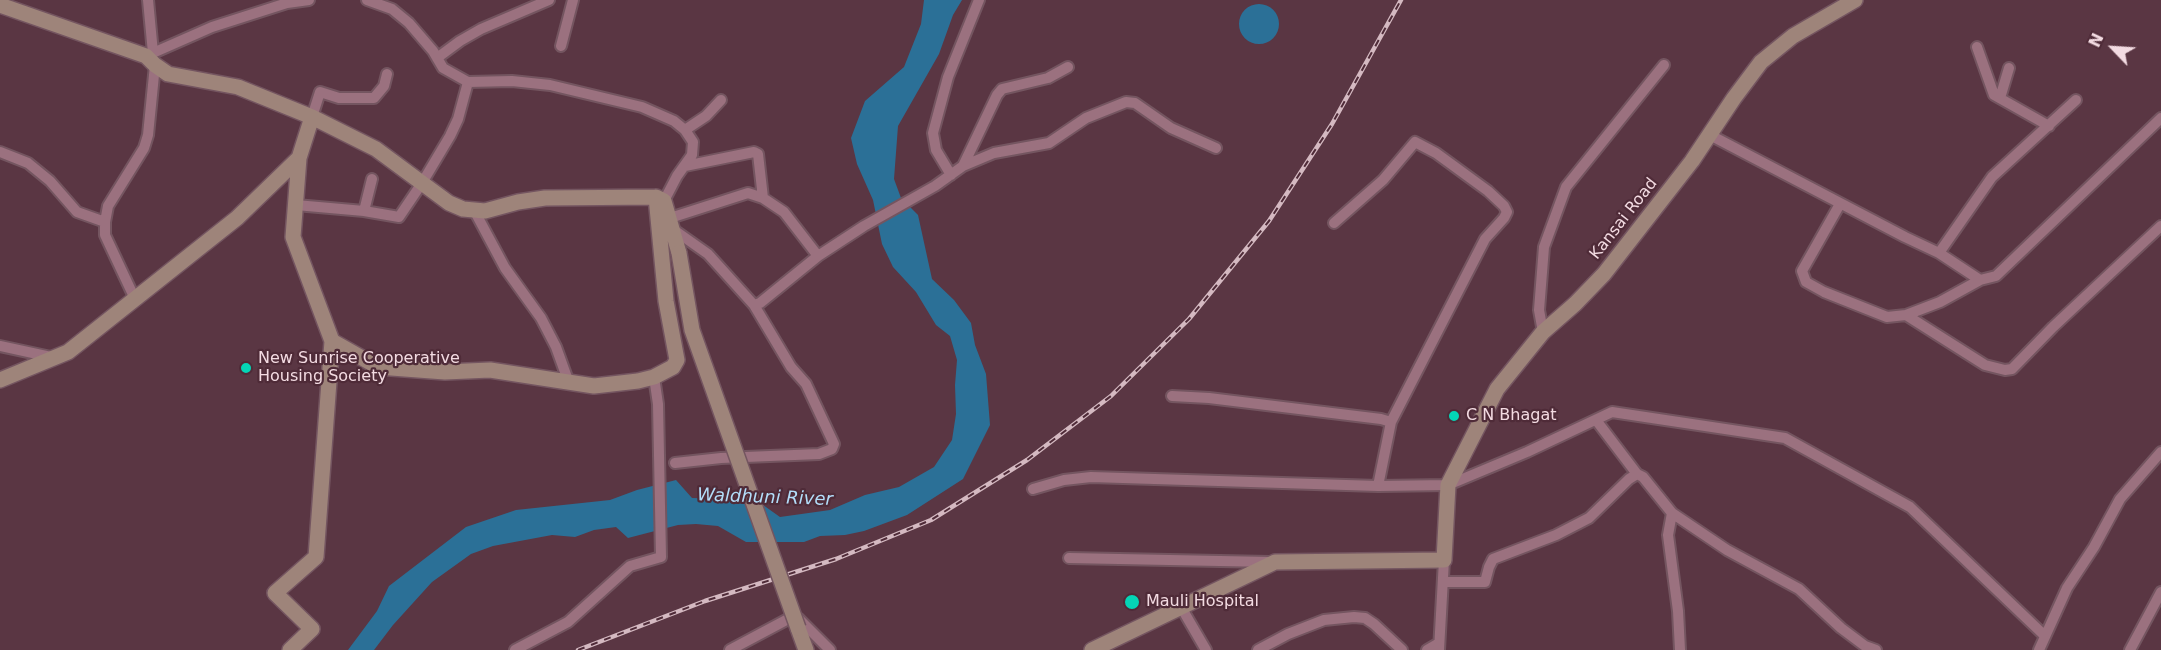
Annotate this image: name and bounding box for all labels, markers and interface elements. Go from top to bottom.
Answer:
north arrow [2083,18,2143,78]
text: N [2085,30,2108,50]
street label: Kansai Road [1586,174,1662,264]
place label: New Sunrise Cooperative Housing Society [258,349,460,387]
marker: New Sunrise Cooperative Housing Society [239,361,253,375]
place label: C N Bhagat [1466,406,1556,426]
marker: C N Bhagat [1447,409,1461,423]
water label: Waldhuni River [697,485,833,511]
place label: Mauli Hospital [1146,592,1259,612]
marker: Mauli Hospital [1123,593,1141,611]

